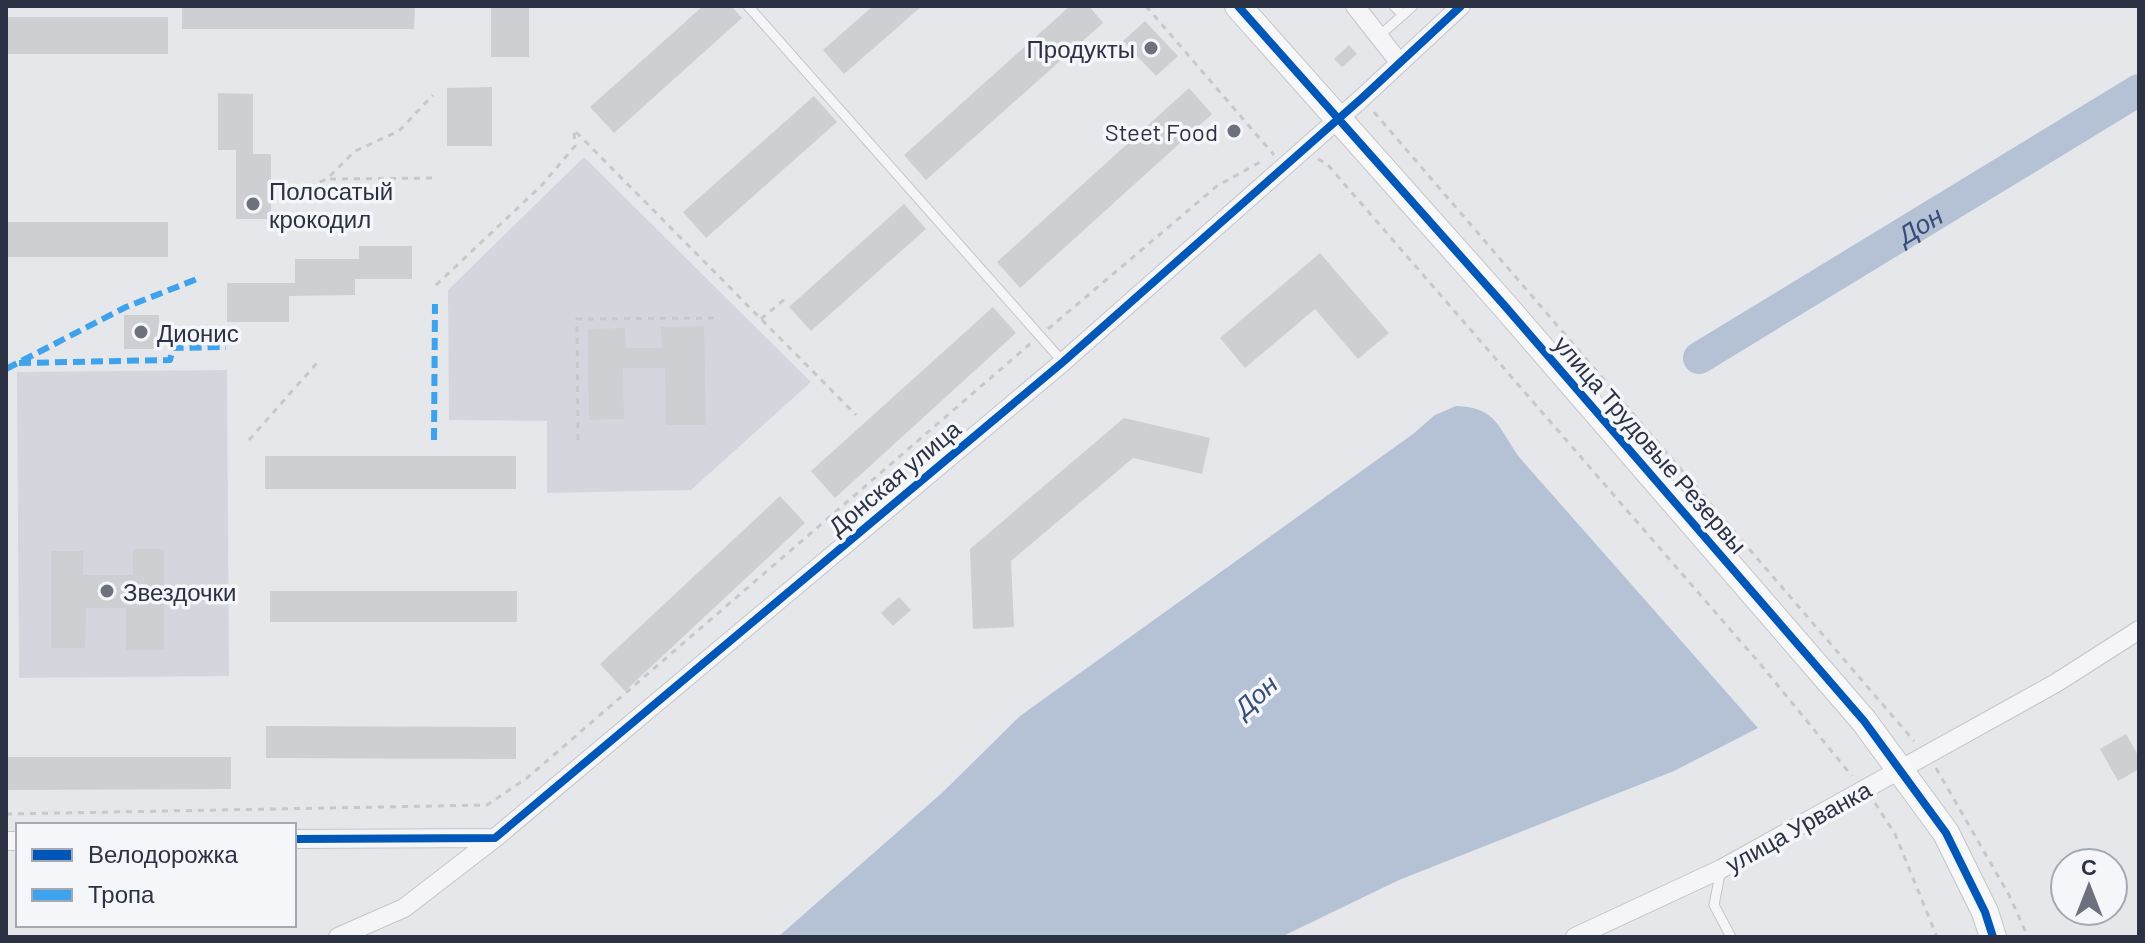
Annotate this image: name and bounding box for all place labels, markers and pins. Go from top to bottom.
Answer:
place label: Продукты [1027,34,1135,63]
marker: Продукты [1142,39,1160,57]
place label: Steet Food [1105,117,1218,146]
marker: Steet Food [1225,122,1243,140]
place label: Полосатый крокодил [269,176,393,233]
marker: Полосатый крокодил [244,195,262,213]
place label: Дионис [157,318,239,347]
marker: Дионис [132,323,150,341]
place label: Звездочки [123,577,237,606]
marker: Звездочки [98,582,116,600]

